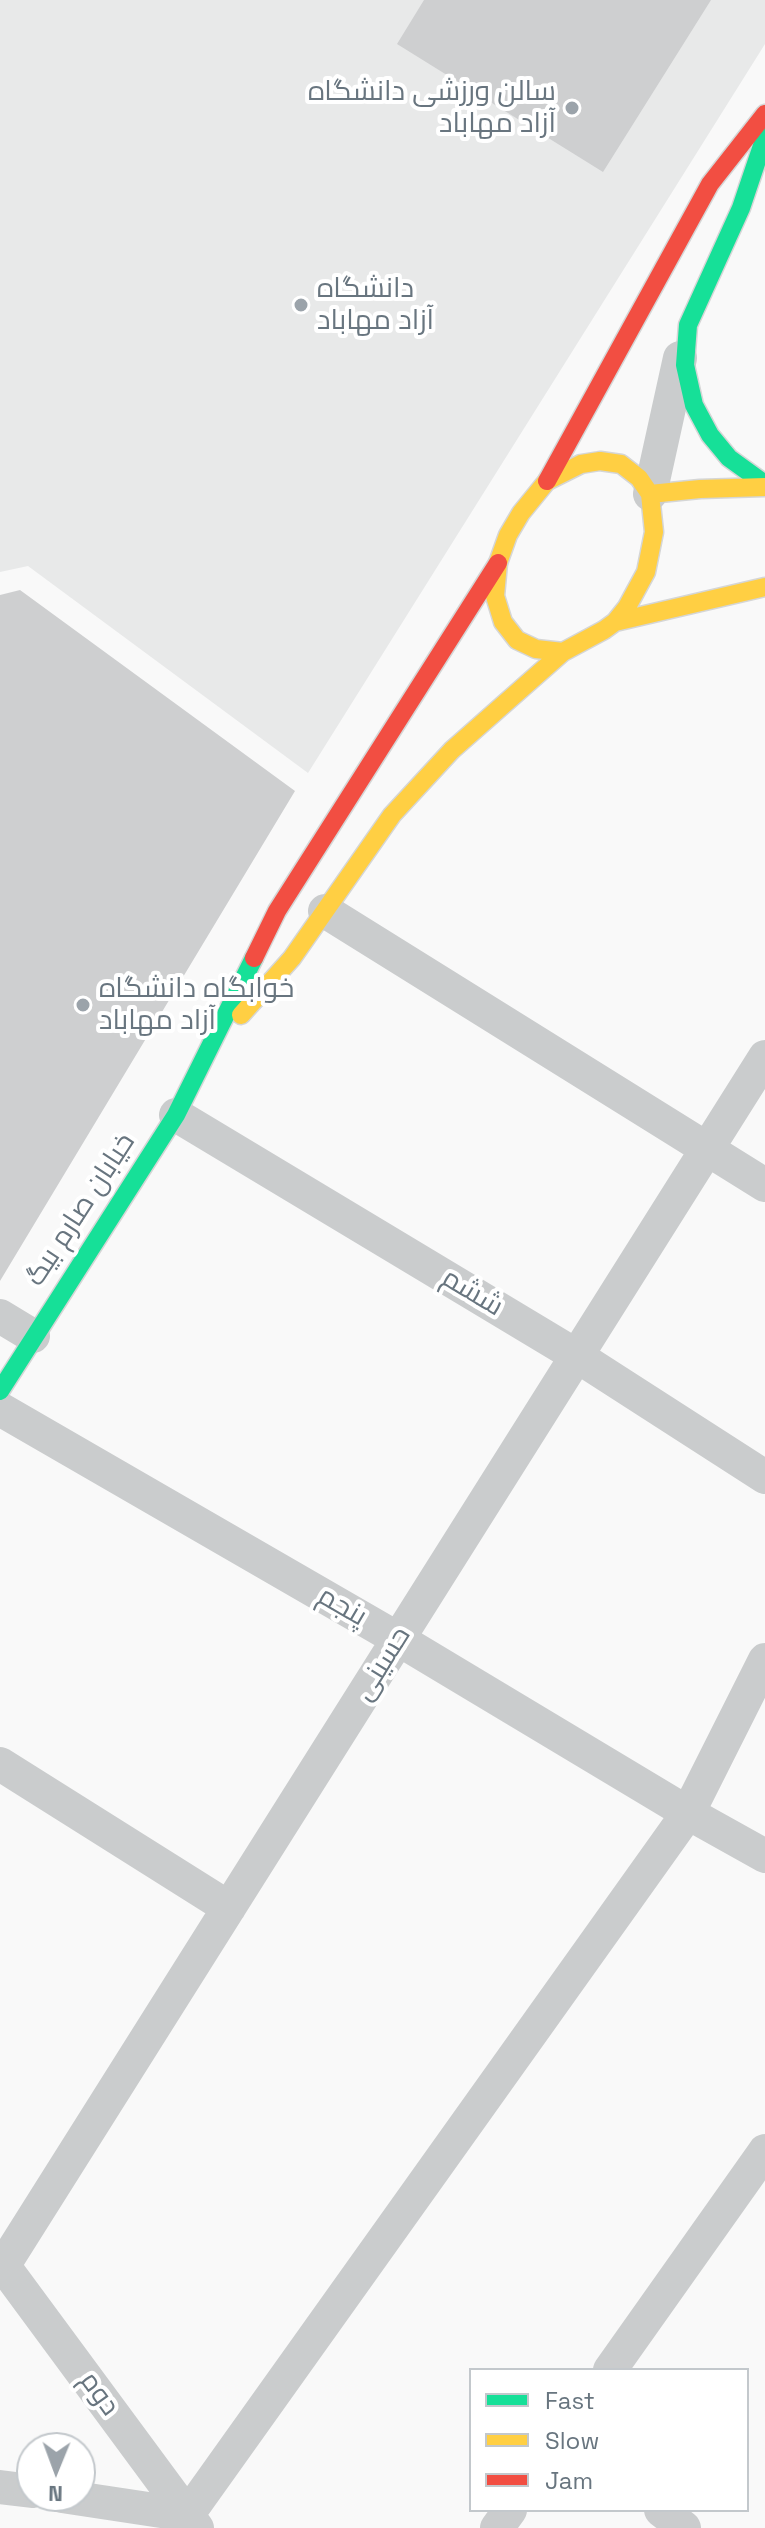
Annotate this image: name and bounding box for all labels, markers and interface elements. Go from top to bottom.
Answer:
place label: سالن ورزشی دانشگاه آزاد مهاباد [308,75,556,141]
marker: سالن ورزشی دانشگاه آزاد مهاباد [563,99,581,117]
place label: دانشگاه آزاد مهاباد [317,272,434,338]
marker: دانشگاه آزاد مهاباد [292,296,310,314]
place label: خوابگاه دانشگاه آزاد مهاباد [99,972,294,1038]
marker: خوابگاه دانشگاه آزاد مهاباد [74,996,92,1014]
street label: خیابان صارم بیگ [19,1127,143,1293]
street label: ششم [435,1262,509,1324]
street label: پنجم [311,1580,373,1634]
street label: حسینی [347,1621,419,1707]
street label: دوم [72,2365,126,2423]
legend [469,2368,749,2512]
text: Fast [545,2385,595,2416]
text: Slow [545,2425,599,2456]
north arrow [16,2432,96,2512]
text: Jam [545,2465,593,2496]
text: N [48,2480,63,2508]

